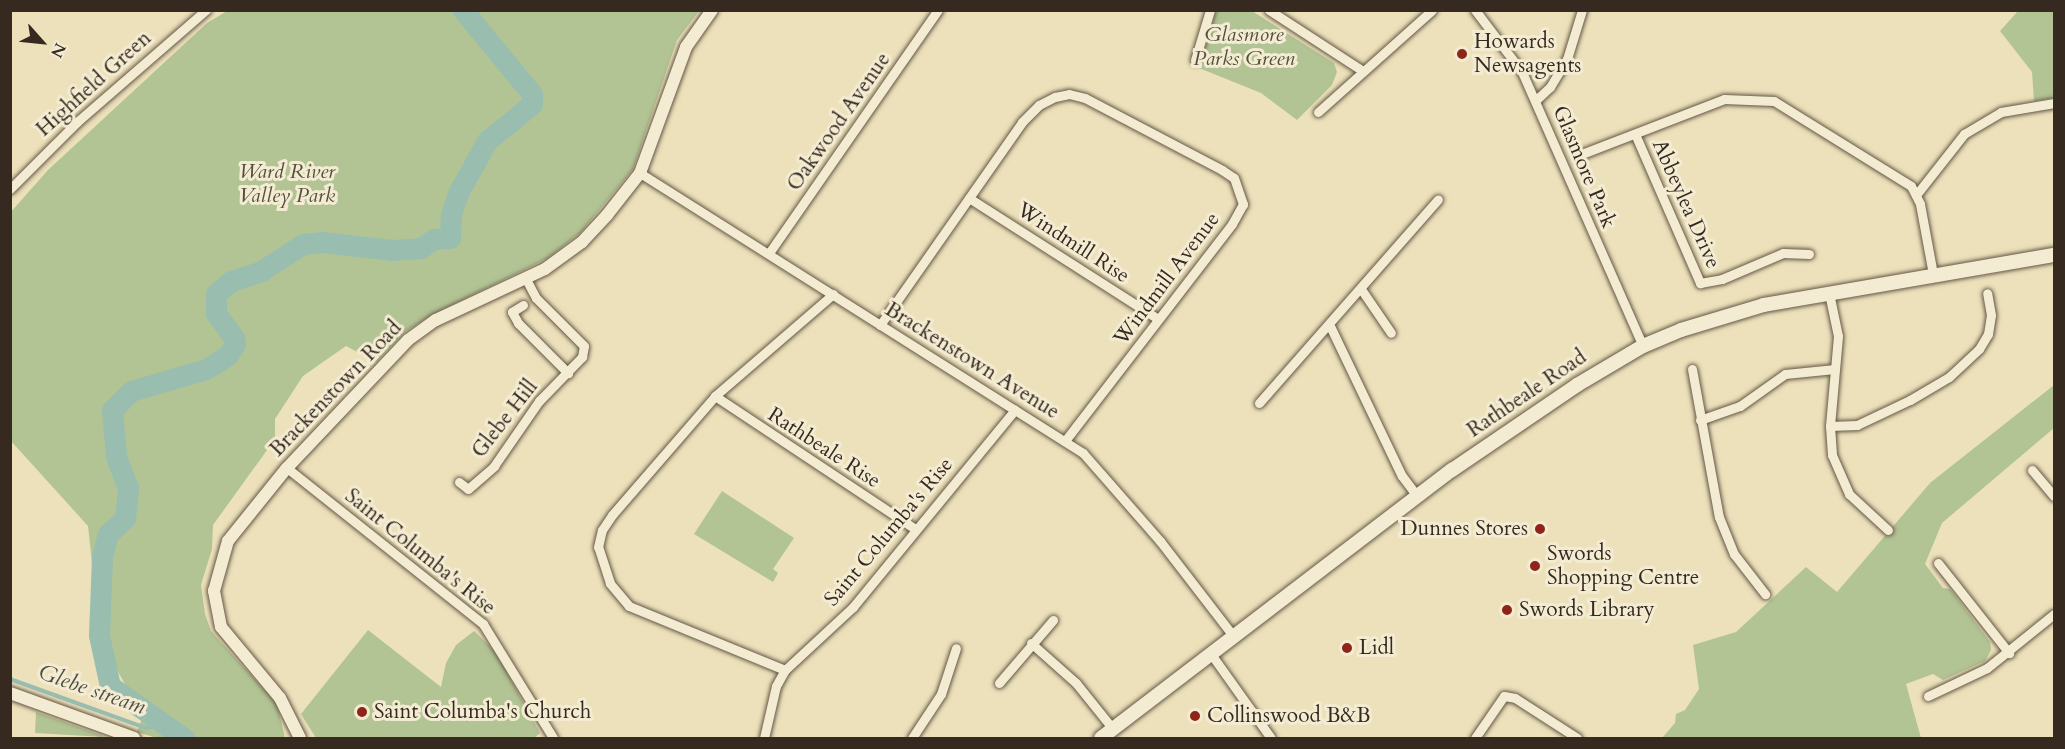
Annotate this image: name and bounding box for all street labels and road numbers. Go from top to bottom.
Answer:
street label: Highfield Green [31,26,157,142]
street label: Oakwood Avenue [782,48,896,196]
street label: Glasmore Park [1547,102,1621,232]
street label: Abbeylea Drive [1646,136,1726,272]
street label: Windmill Rise [1012,197,1134,289]
street label: Windmill Avenue [1109,207,1225,351]
street label: Brackenstown Avenue [880,297,1064,425]
street label: Brackenstown Road [265,316,407,462]
street label: Rathbeale Road [1463,345,1591,443]
street label: Glebe Hill [467,375,543,463]
street label: Rathbeale Rise [763,402,885,494]
street label: Saint Columba's Rise [819,452,959,612]
street label: Saint Columba's Rise [340,484,500,620]

